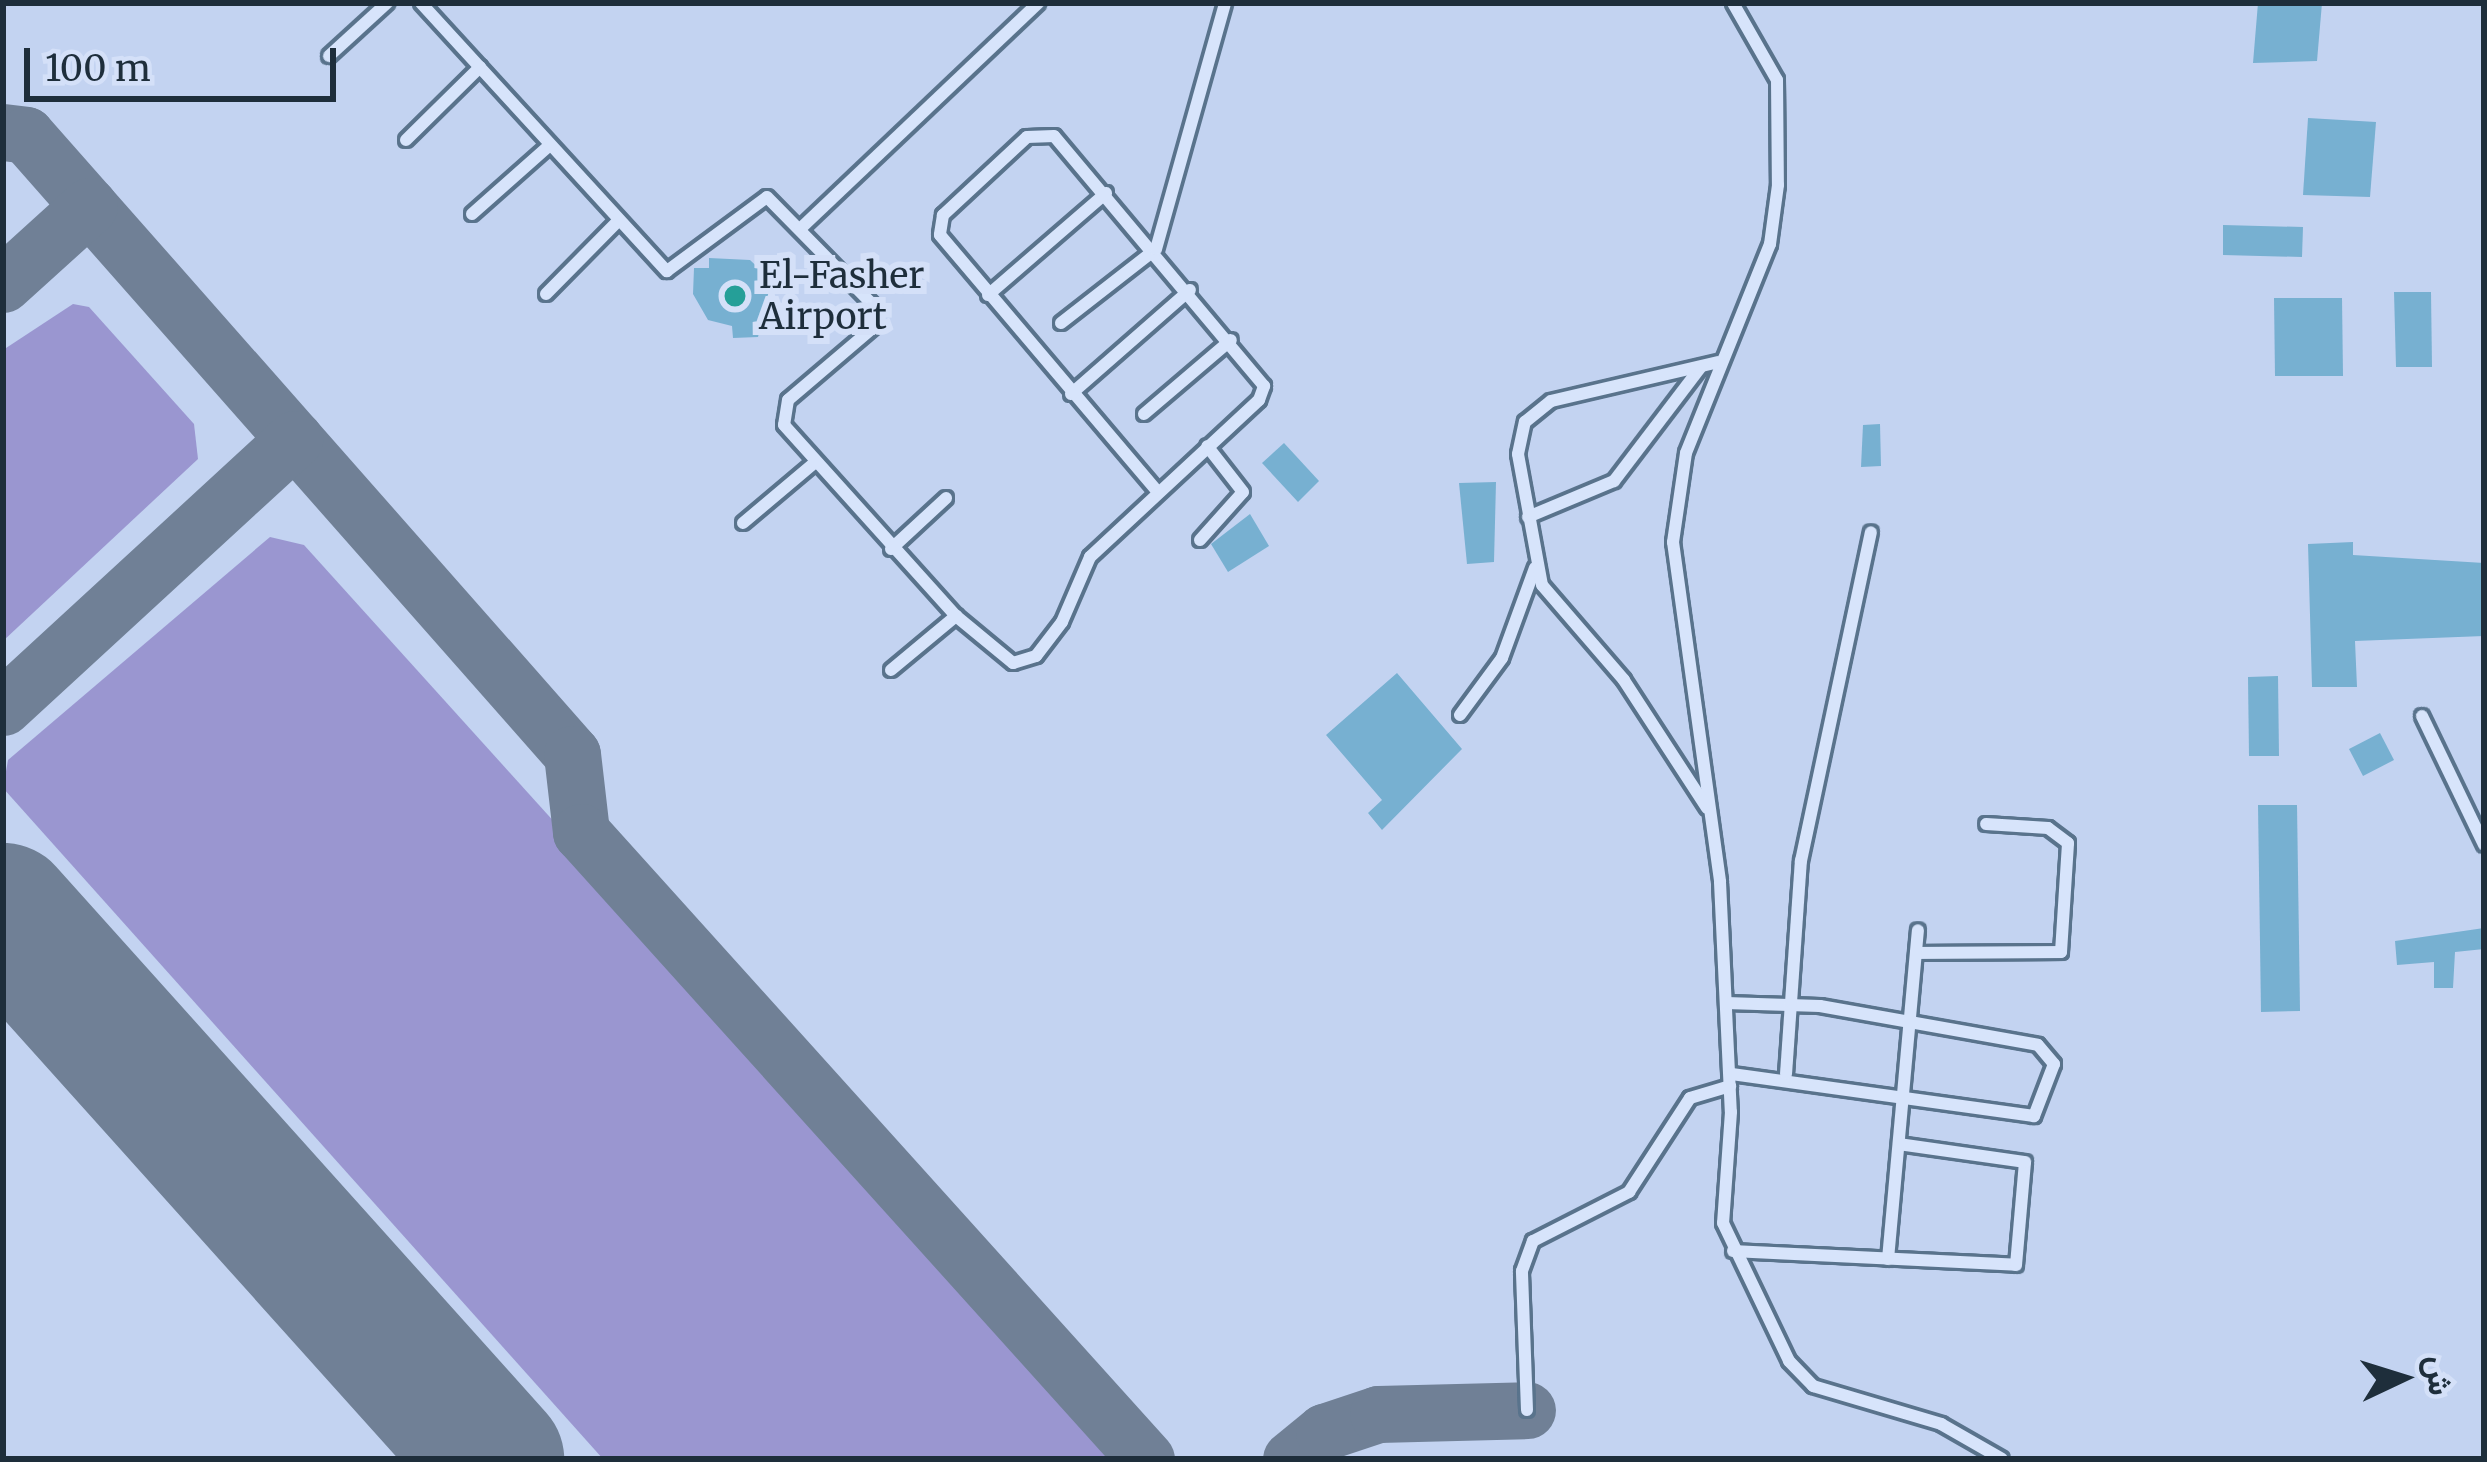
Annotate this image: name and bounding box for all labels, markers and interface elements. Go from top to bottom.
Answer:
scale bar [30,24,342,98]
text: 100 m [45,46,151,91]
place label: El-Fasher Airport [759,253,925,338]
marker: El-Fasher Airport [722,283,748,309]
north arrow [2343,1318,2463,1438]
text: ش [2418,1354,2461,1397]

